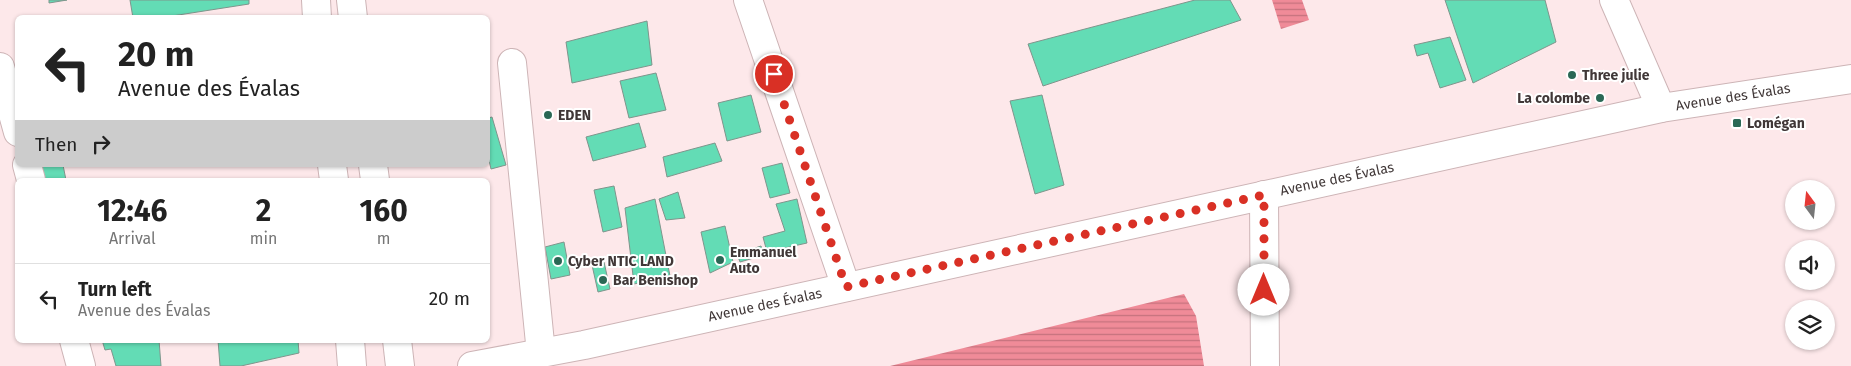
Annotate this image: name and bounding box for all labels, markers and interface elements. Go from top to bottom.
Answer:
text: 20 m [118,33,194,75]
icon: left [35,35,100,100]
pin [753,53,795,95]
icon: arrive [760,60,788,88]
place label: Three julie [1582,67,1650,84]
marker: Three julie [1566,69,1578,81]
text: Avenue des Évalas [118,75,300,102]
street label: Avenue des Évalas [1674,78,1792,114]
place label: La colombe [1517,90,1590,107]
marker: La colombe [1594,92,1606,104]
place label: EDEN [558,107,591,124]
marker: EDEN [542,109,554,121]
place label: Lomégan [1747,115,1805,132]
marker: Lomégan [1731,117,1743,129]
icon: right [87,130,115,158]
text: Then [35,133,77,156]
street label: Avenue des Évalas [1278,158,1396,199]
north arrow [1785,180,1835,230]
map controls [1785,180,1835,350]
text: 12:46 [97,193,168,229]
text: 2 [256,193,271,229]
text: 160 [359,193,408,229]
text: Arrival [109,229,156,248]
text: min [250,229,277,248]
text: m [377,229,390,248]
button: sound [1785,240,1835,290]
place label: Emmanuel Auto [729,244,797,277]
place label: Cyber NTIC LAND [568,253,674,270]
marker: Emmanuel Auto [714,254,726,266]
marker: Cyber NTIC LAND [552,255,564,267]
position arrow [1237,263,1289,315]
place label: Bar Benishop [613,272,698,289]
marker: Bar Benishop [597,274,609,286]
text: Turn left [78,278,152,301]
street label: Avenue des Évalas [706,284,824,325]
icon: left [35,285,63,313]
text: 20 m [429,287,470,310]
button: layers [1785,300,1835,350]
text: Avenue des Évalas [78,301,210,320]

